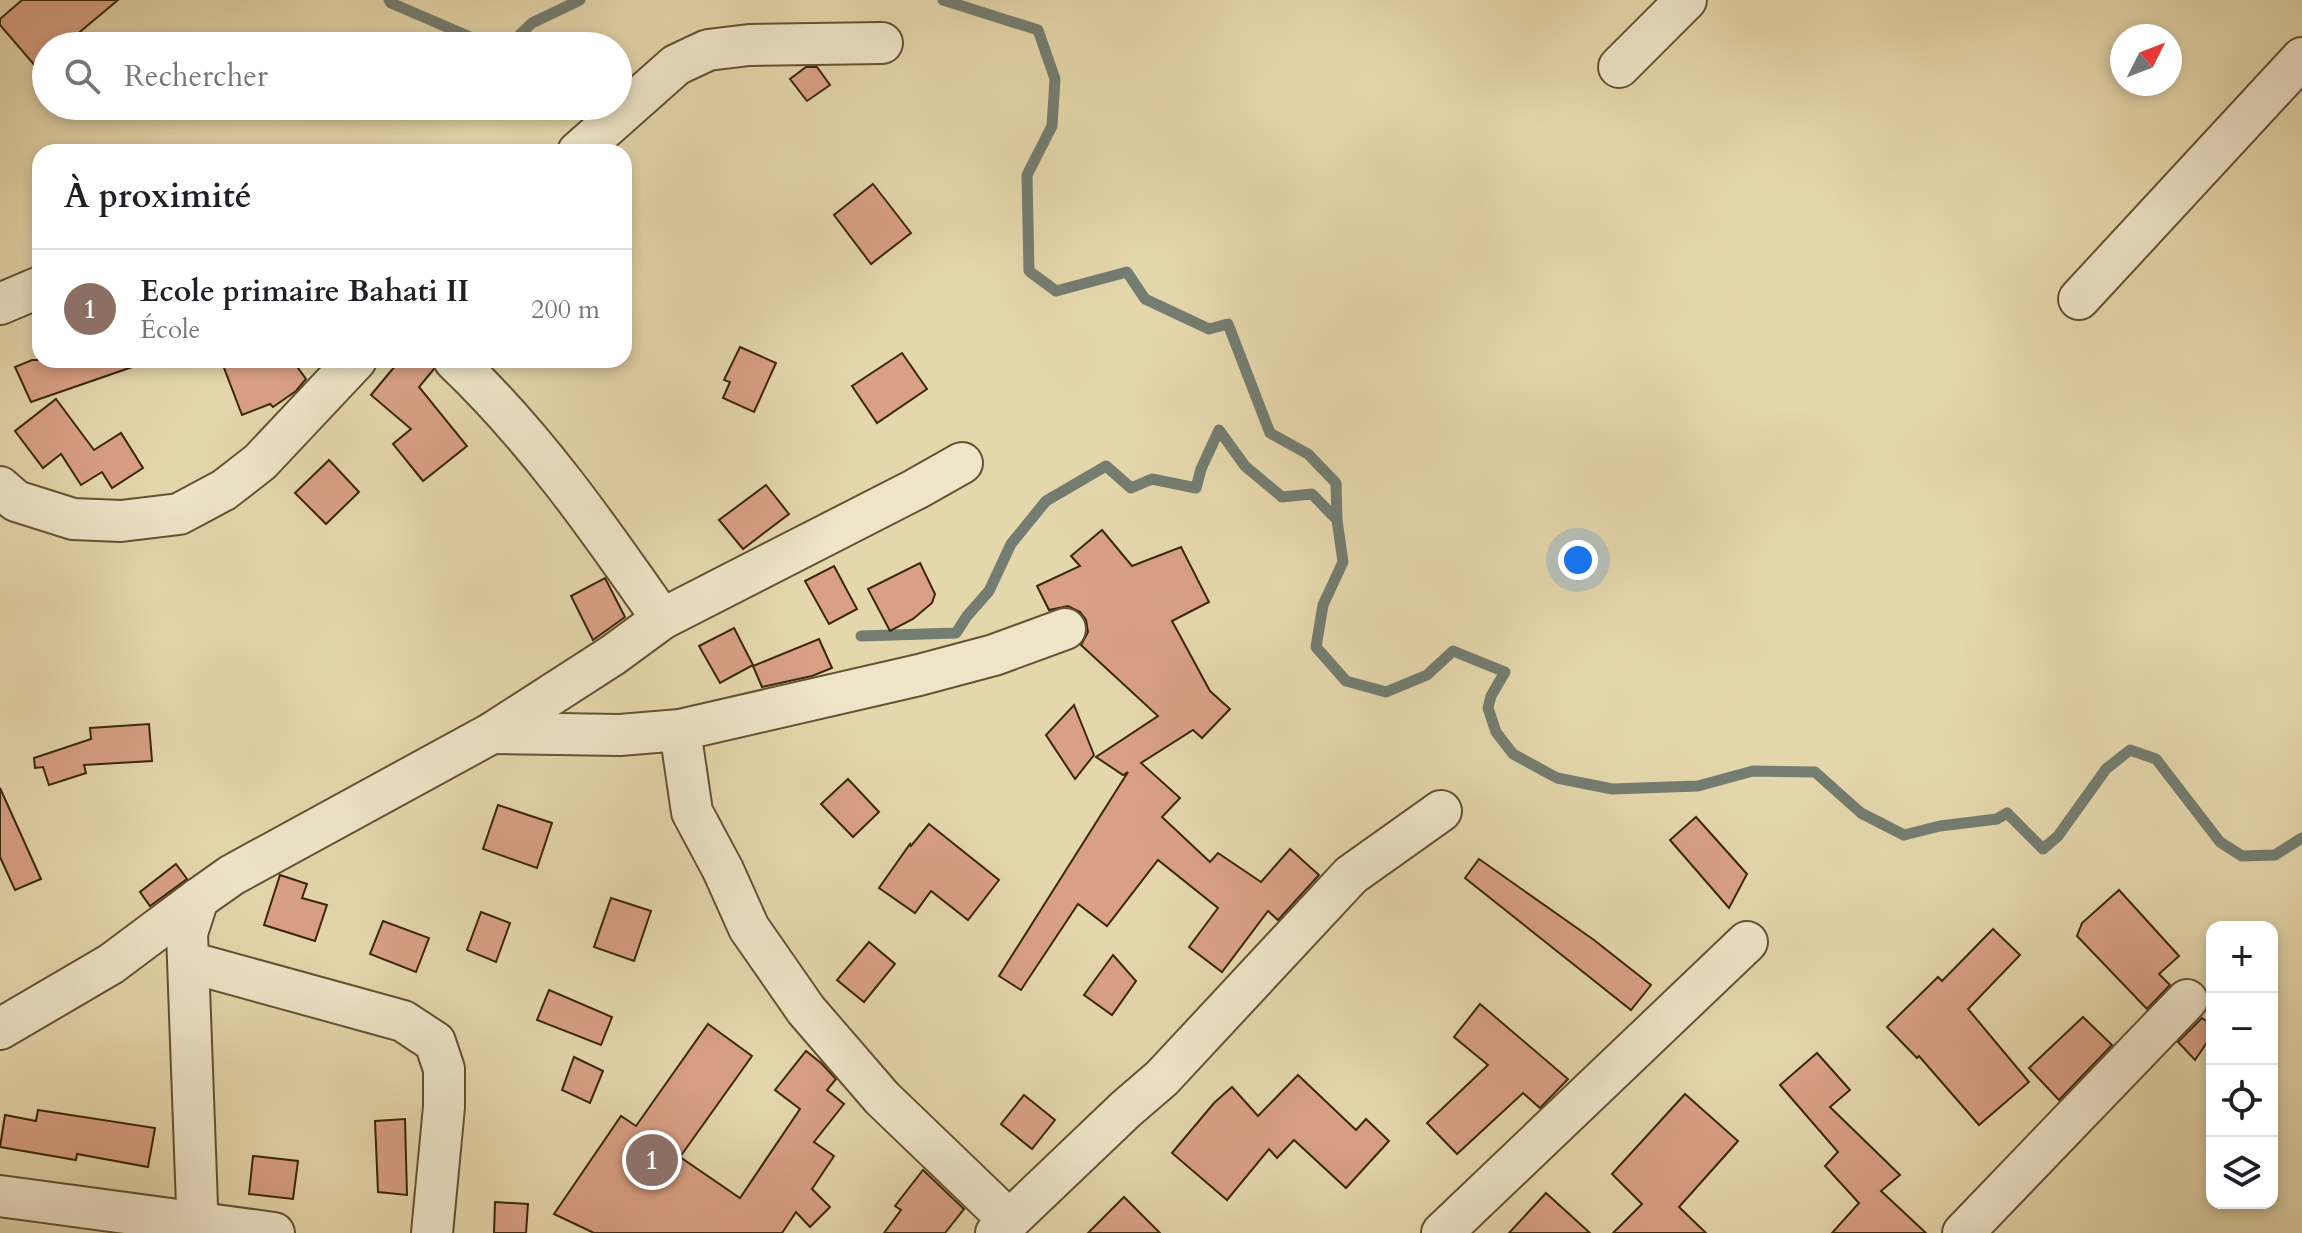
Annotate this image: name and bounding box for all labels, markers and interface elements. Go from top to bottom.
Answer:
north arrow [2110,24,2182,96]
search box [32,32,632,120]
icon: search [60,54,104,98]
text: Rechercher [124,56,268,97]
text: À proximité [64,173,251,219]
text: Ecole primaire Bahati II [140,271,469,312]
text: 1 [83,292,97,327]
text: 200 m [531,292,600,327]
text: École [140,312,200,347]
your location [1558,540,1598,580]
map controls [2206,921,2278,1209]
button: + [2206,921,2278,993]
button: − [2206,993,2278,1065]
button: locate [2206,1065,2278,1137]
pin: 1 [626,1130,678,1190]
button: layers [2206,1137,2278,1209]

